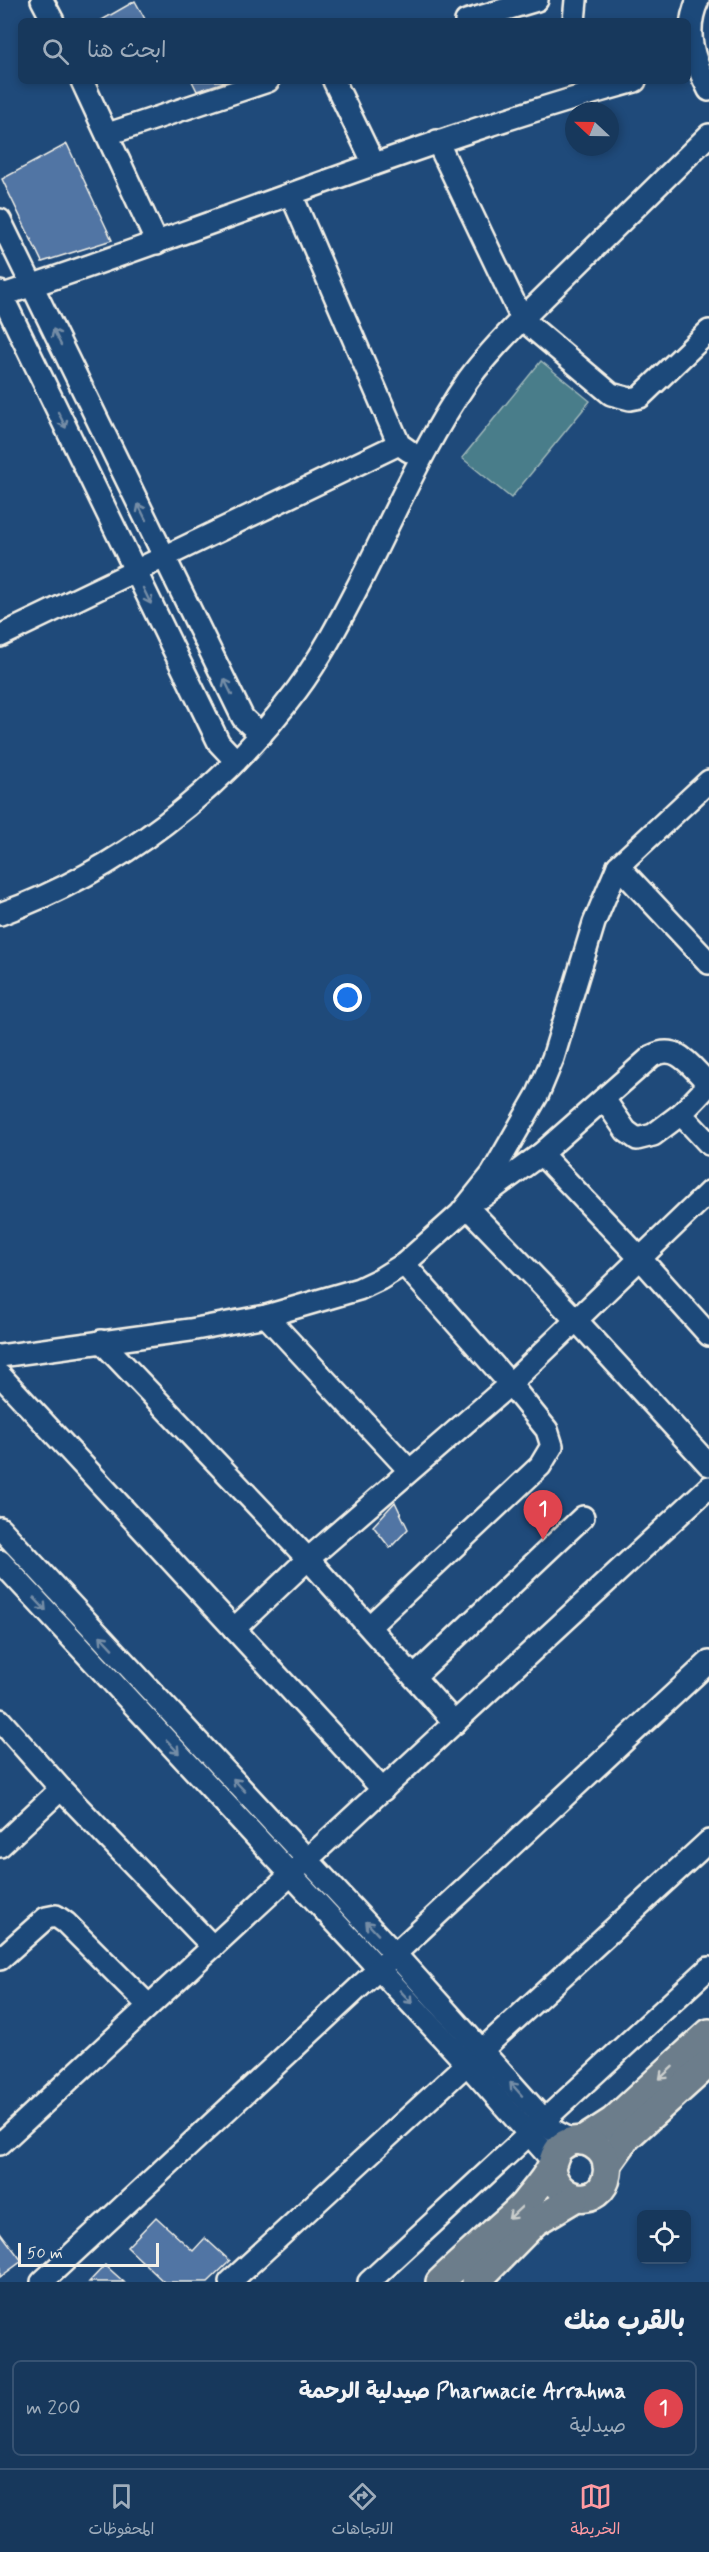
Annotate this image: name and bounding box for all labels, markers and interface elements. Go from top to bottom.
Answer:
search box [18,18,691,84]
icon: search [39,35,72,68]
text: ابحث هنا [87,37,167,65]
north arrow [565,102,619,156]
one-way arrow [50,328,62,346]
one-way arrow [57,411,69,429]
one-way arrow [136,503,148,521]
one-way arrow [142,586,154,604]
one-way arrow [221,679,233,697]
your location [333,983,362,1012]
pin: 1 [524,1490,562,1540]
one-way arrow [33,1597,47,1612]
one-way arrow [99,1635,113,1650]
one-way arrow [166,1739,180,1754]
one-way arrow [232,1778,246,1793]
one-way arrow [365,1921,379,1936]
one-way arrow [399,1990,413,2005]
one-way arrow [659,2066,674,2080]
one-way arrow [509,2081,523,2096]
one-way arrow [507,2206,522,2220]
map controls [637,2210,691,2264]
button: locate [637,2210,691,2264]
scale bar [18,2240,159,2268]
text: 50 m [27,2243,63,2264]
text: بالقرب منك [564,2305,685,2339]
text: Pharmacie Arrahma صيدلية الرحمة [299,2378,626,2406]
text: 200 m [26,2395,81,2422]
text: 1 [659,2395,668,2422]
text: صيدلية [570,2413,626,2440]
tab: المحفوظات [89,2480,154,2543]
tab: الاتجاهات [332,2480,393,2543]
tab: الخريطة [571,2480,620,2543]

